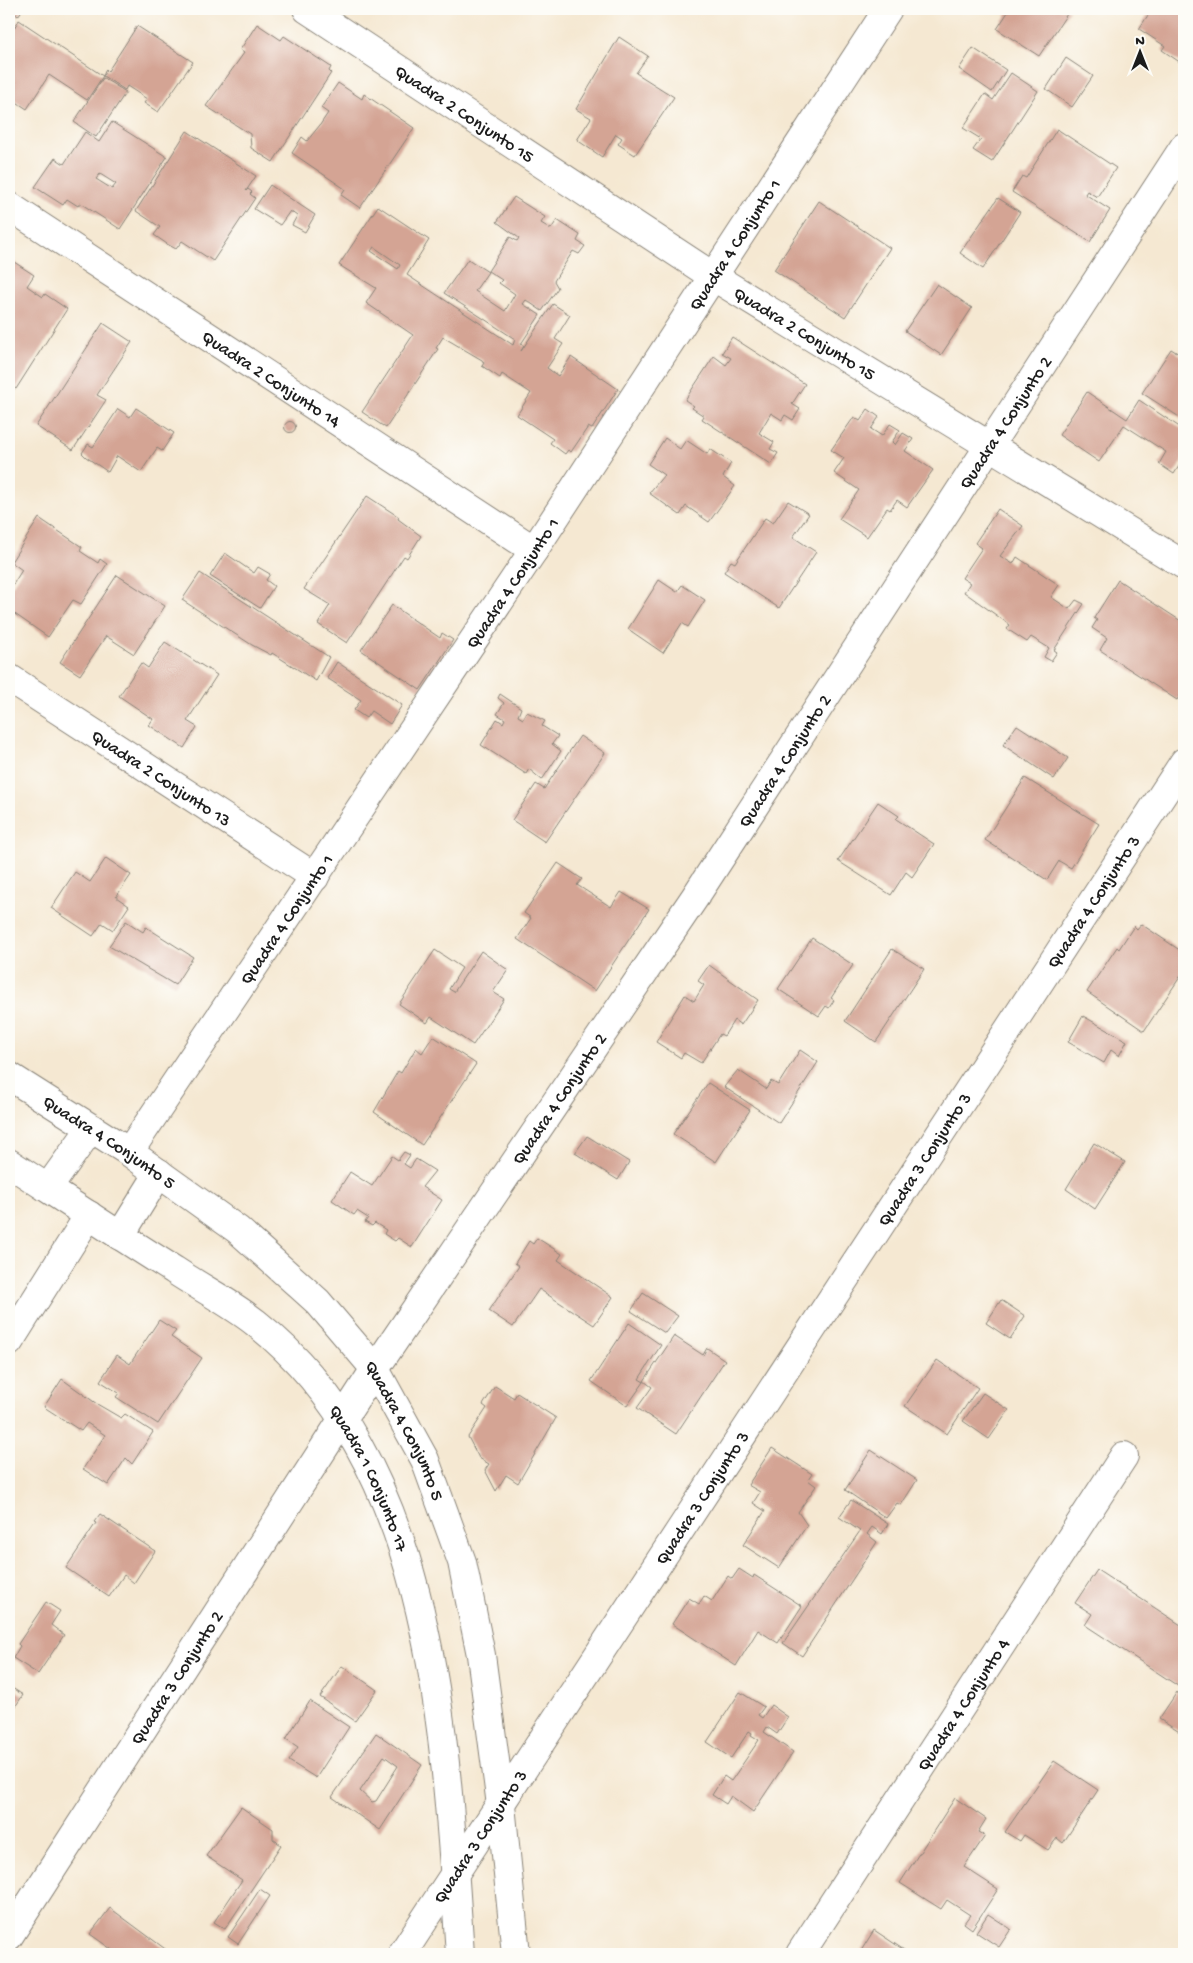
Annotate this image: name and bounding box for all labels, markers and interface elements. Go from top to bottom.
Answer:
north arrow [1116,28,1166,78]
text: N [1135,33,1145,50]
street label: Quadra 2 Conjunto 15 [390,62,537,168]
street label: Quadra 4 Conjunto 1 [686,176,787,315]
street label: Quadra 2 Conjunto 15 [729,283,878,386]
street label: Quadra 2 Conjunto 14 [197,327,344,433]
street label: Quadra 4 Conjunto 2 [956,353,1058,494]
street label: Quadra 4 Conjunto 1 [463,515,565,653]
street label: Quadra 4 Conjunto 2 [735,691,837,832]
street label: Quadra 2 Conjunto 13 [86,726,234,832]
street label: Quadra 4 Conjunto 3 [1043,832,1146,973]
street label: Quadra 4 Conjunto 1 [237,851,339,989]
street label: Quadra 4 Conjunto 2 [509,1030,613,1169]
street label: Quadra 3 Conjunto 3 [874,1089,977,1231]
street label: Quadra 4 Conjunto 5 [38,1092,179,1195]
street label: Quadra 4 Conjunto 5 [359,1357,447,1504]
street label: Quadra 1 Conjunto 17 [323,1402,411,1555]
street label: Quadra 3 Conjunto 3 [652,1428,755,1570]
street label: Quadra 3 Conjunto 2 [127,1608,229,1749]
street label: Quadra 4 Conjunto 4 [914,1635,1016,1776]
street label: Quadra 3 Conjunto 3 [430,1767,533,1908]

